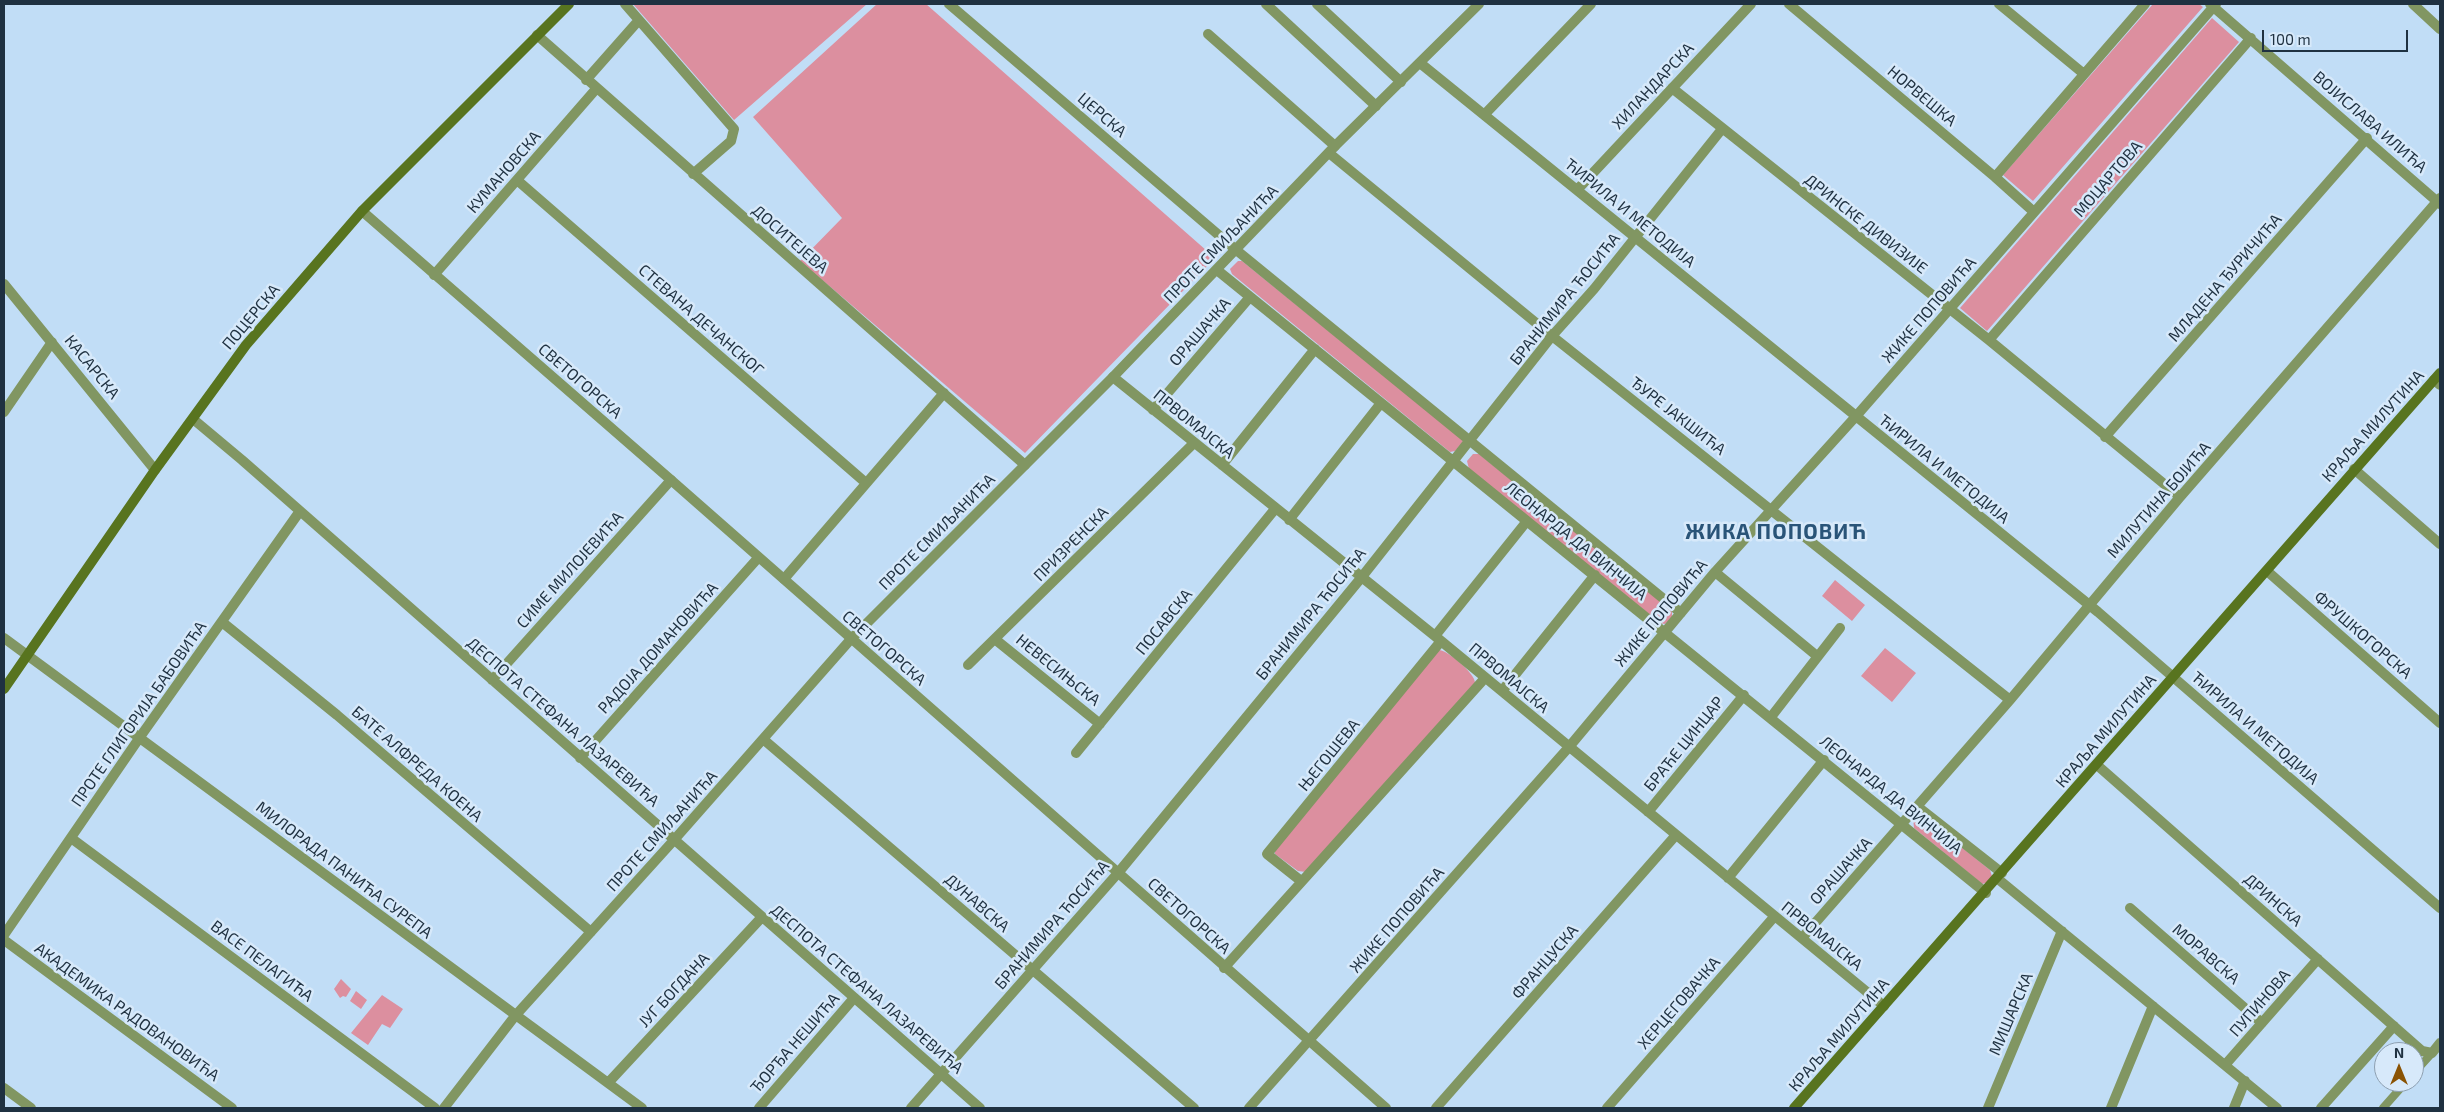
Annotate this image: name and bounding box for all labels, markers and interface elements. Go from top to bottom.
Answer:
scale bar [2264,20,2410,52]
text: 100 m [2270,30,2311,48]
street label: ХИЛАНДАРСКА [1608,39,1698,133]
street label: НОРВЕШКА [1884,62,1960,130]
street label: ВОЈИСЛАВА ИЛИЋА [2309,67,2431,177]
street label: ЦЕРСКА [1074,89,1130,141]
street label: КУМАНОВСКА [463,127,545,217]
street label: МОЦАРТОВА [2070,137,2146,221]
street label: ЋИРИЛА И МЕТОДИЈА [1561,154,1699,272]
street label: ДРИНСКЕ ДИВИЗИЈЕ [1801,170,1931,278]
street label: ПРОТЕ СМИЉАНИЋА [1160,181,1282,307]
street label: ДОСИТЕЈЕВА [748,201,832,277]
street label: МЛАДЕНА ЂУРИЧИЋА [2164,210,2286,346]
street label: БРАНИМИРА ЋОСИЋА [1506,229,1624,369]
street label: ЖИКЕ ПОПОВИЋА [1878,253,1980,367]
street label: СТЕВАНА ДЕЧАНСКОГ [634,260,768,380]
street label: ПОЦЕРСКА [218,280,284,354]
street label: ОРАШАЧКА [1165,294,1235,370]
street label: КАСАРСКА [60,331,124,403]
street label: СВЕТОГОРСКА [534,339,626,423]
street label: КРАЉА МИЛУТИНА [2318,366,2428,486]
street label: ЂУРЕ ЈАКШИЋА [1626,373,1730,459]
street label: ПРВОМАЈСКА [1150,385,1238,463]
street label: ЋИРИЛА И МЕТОДИЈА [1875,410,2013,528]
street label: МИЛУТИНА БОЈИЋА [2103,438,2215,562]
street label: ПРОТЕ СМИЉАНИЋА [875,470,999,594]
street label: ЛЕОНАРДА ДА ВИНЧИЈА [1501,478,1651,604]
street label: ПРИЗРЕНСКА [1030,503,1112,585]
street label: СИМЕ МИЛОЈЕВИЋА [513,508,627,632]
district label: ЖИКА ПОПОВИЋ [1684,519,1868,545]
street label: БРАНИМИРА ЋОСИЋА [1252,544,1370,684]
street label: ЖИКЕ ПОПОВИЋА [1611,556,1711,670]
street label: РАДОЈА ДОМАНОВИЋА [594,578,722,718]
street label: ПОСАВСКА [1132,585,1196,659]
street label: ФРУШКОГОРСКА [2310,587,2416,683]
street label: СВЕТОГОРСКА [838,606,930,690]
street label: ПРОТЕ ГЛИГОРИЈА БАБОВИЋА [67,617,211,811]
street label: НЕВЕСИЊСКА [1012,630,1104,710]
street label: ДЕСПОТА СТЕФАНА ЛАЗАРЕВИЋА [463,633,663,811]
street label: ПРВОМАЈСКА [1465,639,1553,717]
street label: ЋИРИЛА И МЕТОДИЈА [2187,667,2323,789]
street label: КРАЉА МИЛУТИНА [2052,671,2160,791]
street label: БРАЋЕ ЦИНЦАР [1640,693,1728,795]
street label: БАТЕ АЛФРЕДА КОЕНА [348,702,486,826]
street label: ЊЕГОШЕВА [1294,715,1364,795]
street label: ЛЕОНАРДА ДА ВИНЧИЈА [1816,732,1966,858]
street label: ПРОТЕ СМИЉАНИЋА [603,767,721,895]
street label: МИЛОРАДА ПАНИЋА СУРЕПА [252,797,436,943]
street label: ОРАШАЧКА [1806,833,1876,909]
street label: БРАНИМИРА ЋОСИЋА [991,857,1113,993]
street label: ЖИКЕ ПОПОВИЋА [1346,863,1448,977]
street label: ДРИНСКА [2240,869,2306,931]
street label: ДУНАВСКА [941,870,1013,936]
street label: СВЕТОГОРСКА [1144,874,1234,958]
street label: ПРВОМАЈСКА [1778,897,1866,975]
street label: ДЕСПОТА СТЕФАНА ЛАЗАРЕВИЋА [767,900,967,1078]
street label: ВАСЕ ПЕЛАГИЋА [207,916,317,1006]
street label: МОРАВСКА [2168,920,2244,988]
street label: ФРАНЦУСКА [1508,921,1582,1003]
street label: АКАДЕМИКА РАДОВАНОВИЋА [31,939,223,1085]
street label: ЈУГ БОГДАНА [635,949,713,1031]
street label: ХЕРЦЕГОВАЧКА [1634,953,1724,1053]
street label: ПУПИНОВА [2226,965,2294,1041]
street label: МИШАРСКА [1985,970,2037,1058]
street label: КРАЉА МИЛУТИНА [1785,975,1893,1095]
street label: ЂОРЂА НЕШИЋА [747,989,843,1097]
north arrow [2374,1042,2424,1092]
text: N [2394,1044,2404,1061]

